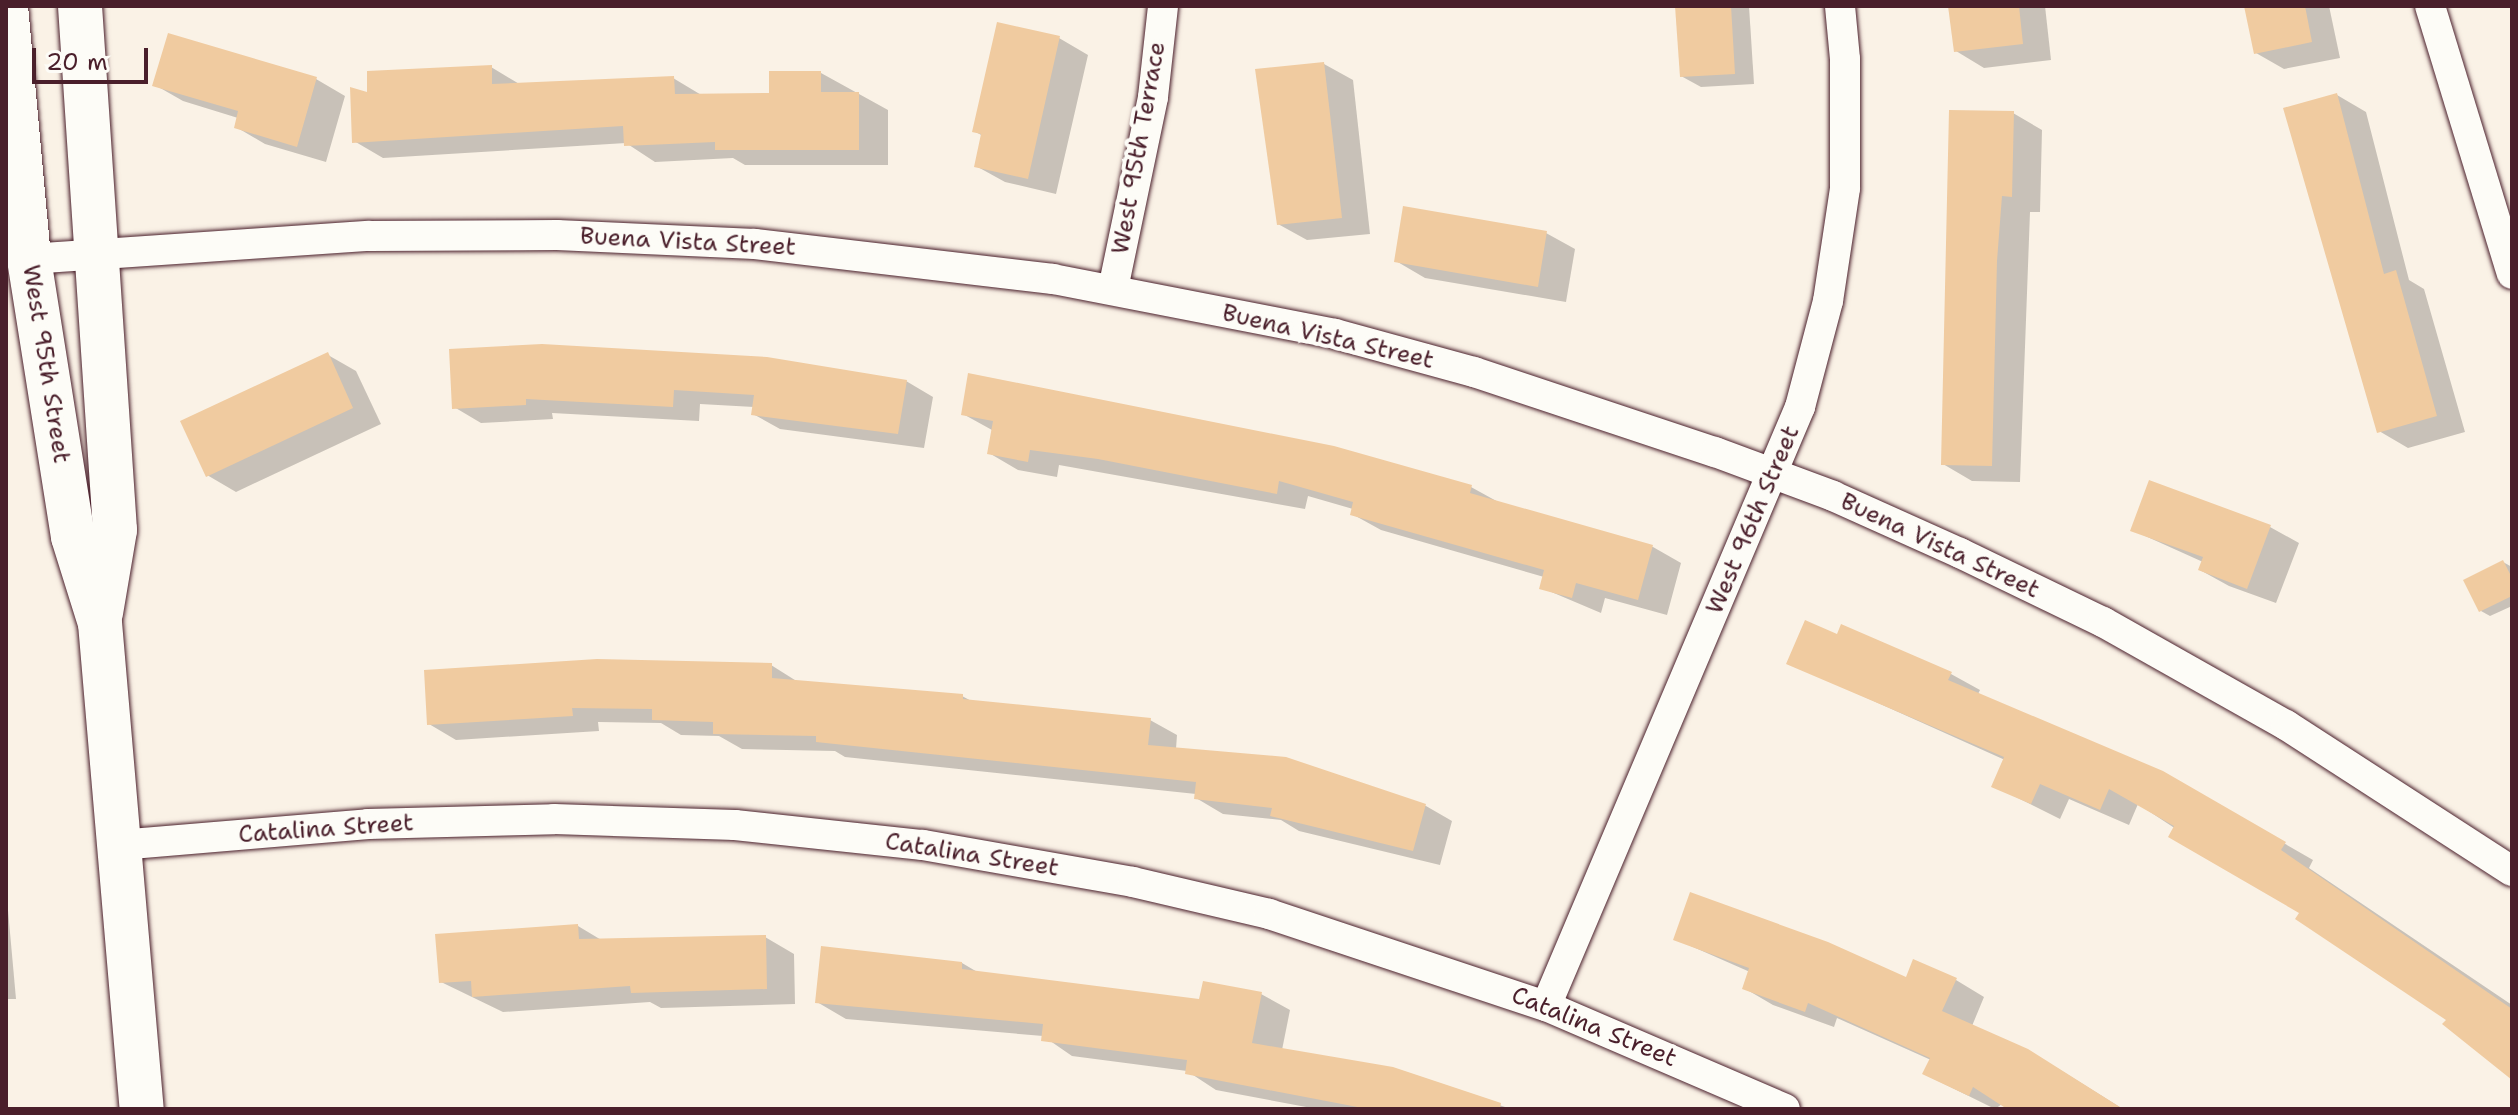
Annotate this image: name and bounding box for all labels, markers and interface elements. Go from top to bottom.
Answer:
scale bar [36,32,152,82]
street label: West 95th Terrace [1106,39,1172,257]
text: 20 m [46,46,108,78]
street label: Buena Vista Street [579,222,797,262]
street label: West 95th Street [16,263,76,465]
street label: Buena Vista Street [1219,299,1437,375]
street label: West 96th Street [1700,421,1806,619]
street label: Buena Vista Street [1836,487,2044,605]
street label: Catalina Street [237,809,415,849]
street label: Catalina Street [883,827,1061,883]
street label: Catalina Street [1507,981,1681,1073]

